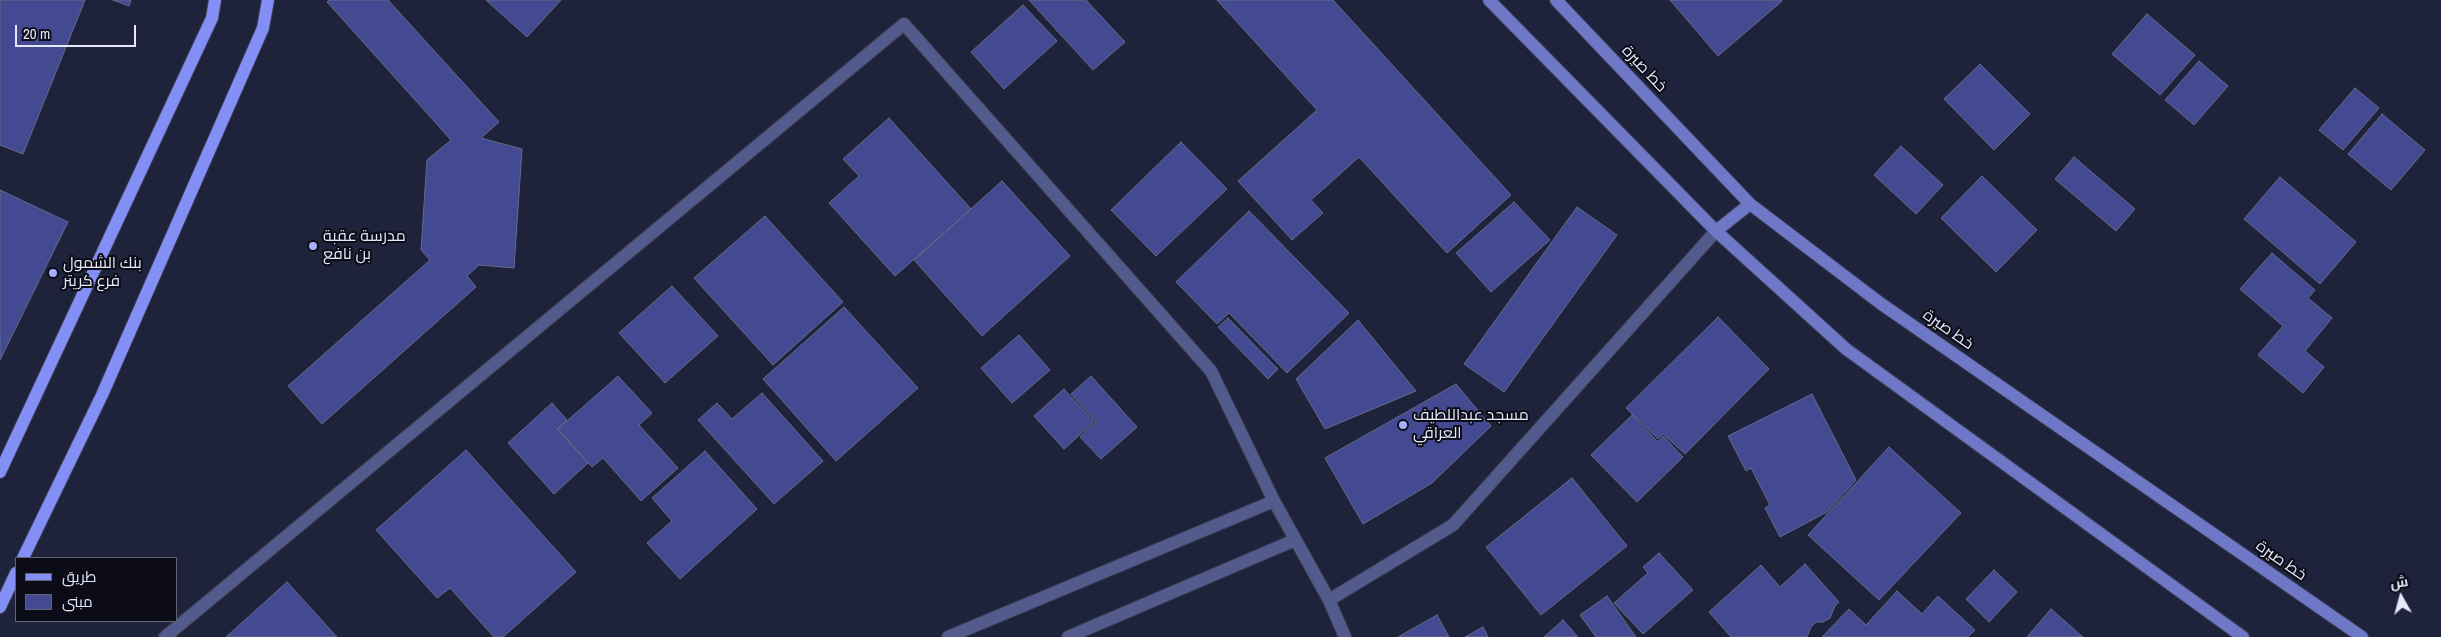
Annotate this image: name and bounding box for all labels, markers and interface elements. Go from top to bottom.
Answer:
scale bar [18,15,139,47]
text: 20 m [23,23,50,44]
street label: خط صيرة [1617,42,1671,96]
place label: مدرسة عقبة بن نافع [323,227,406,265]
marker: مدرسة عقبة بن نافع [307,240,319,252]
place label: بنك الشمول فرع كريتر [63,254,142,292]
marker: بنك الشمول فرع كريتر [47,267,59,279]
street label: خط صيرة [1919,306,1977,354]
place label: مسجد عبداللطيف العراقي [1413,406,1529,444]
marker: مسجد عبداللطيف العراقي [1397,419,1409,431]
street label: خط صيرة [2252,537,2310,585]
legend [15,557,178,622]
text: طريق [62,566,96,587]
north arrow [2376,572,2426,622]
text: ش [2389,572,2409,592]
text: مبنى [62,591,93,612]

